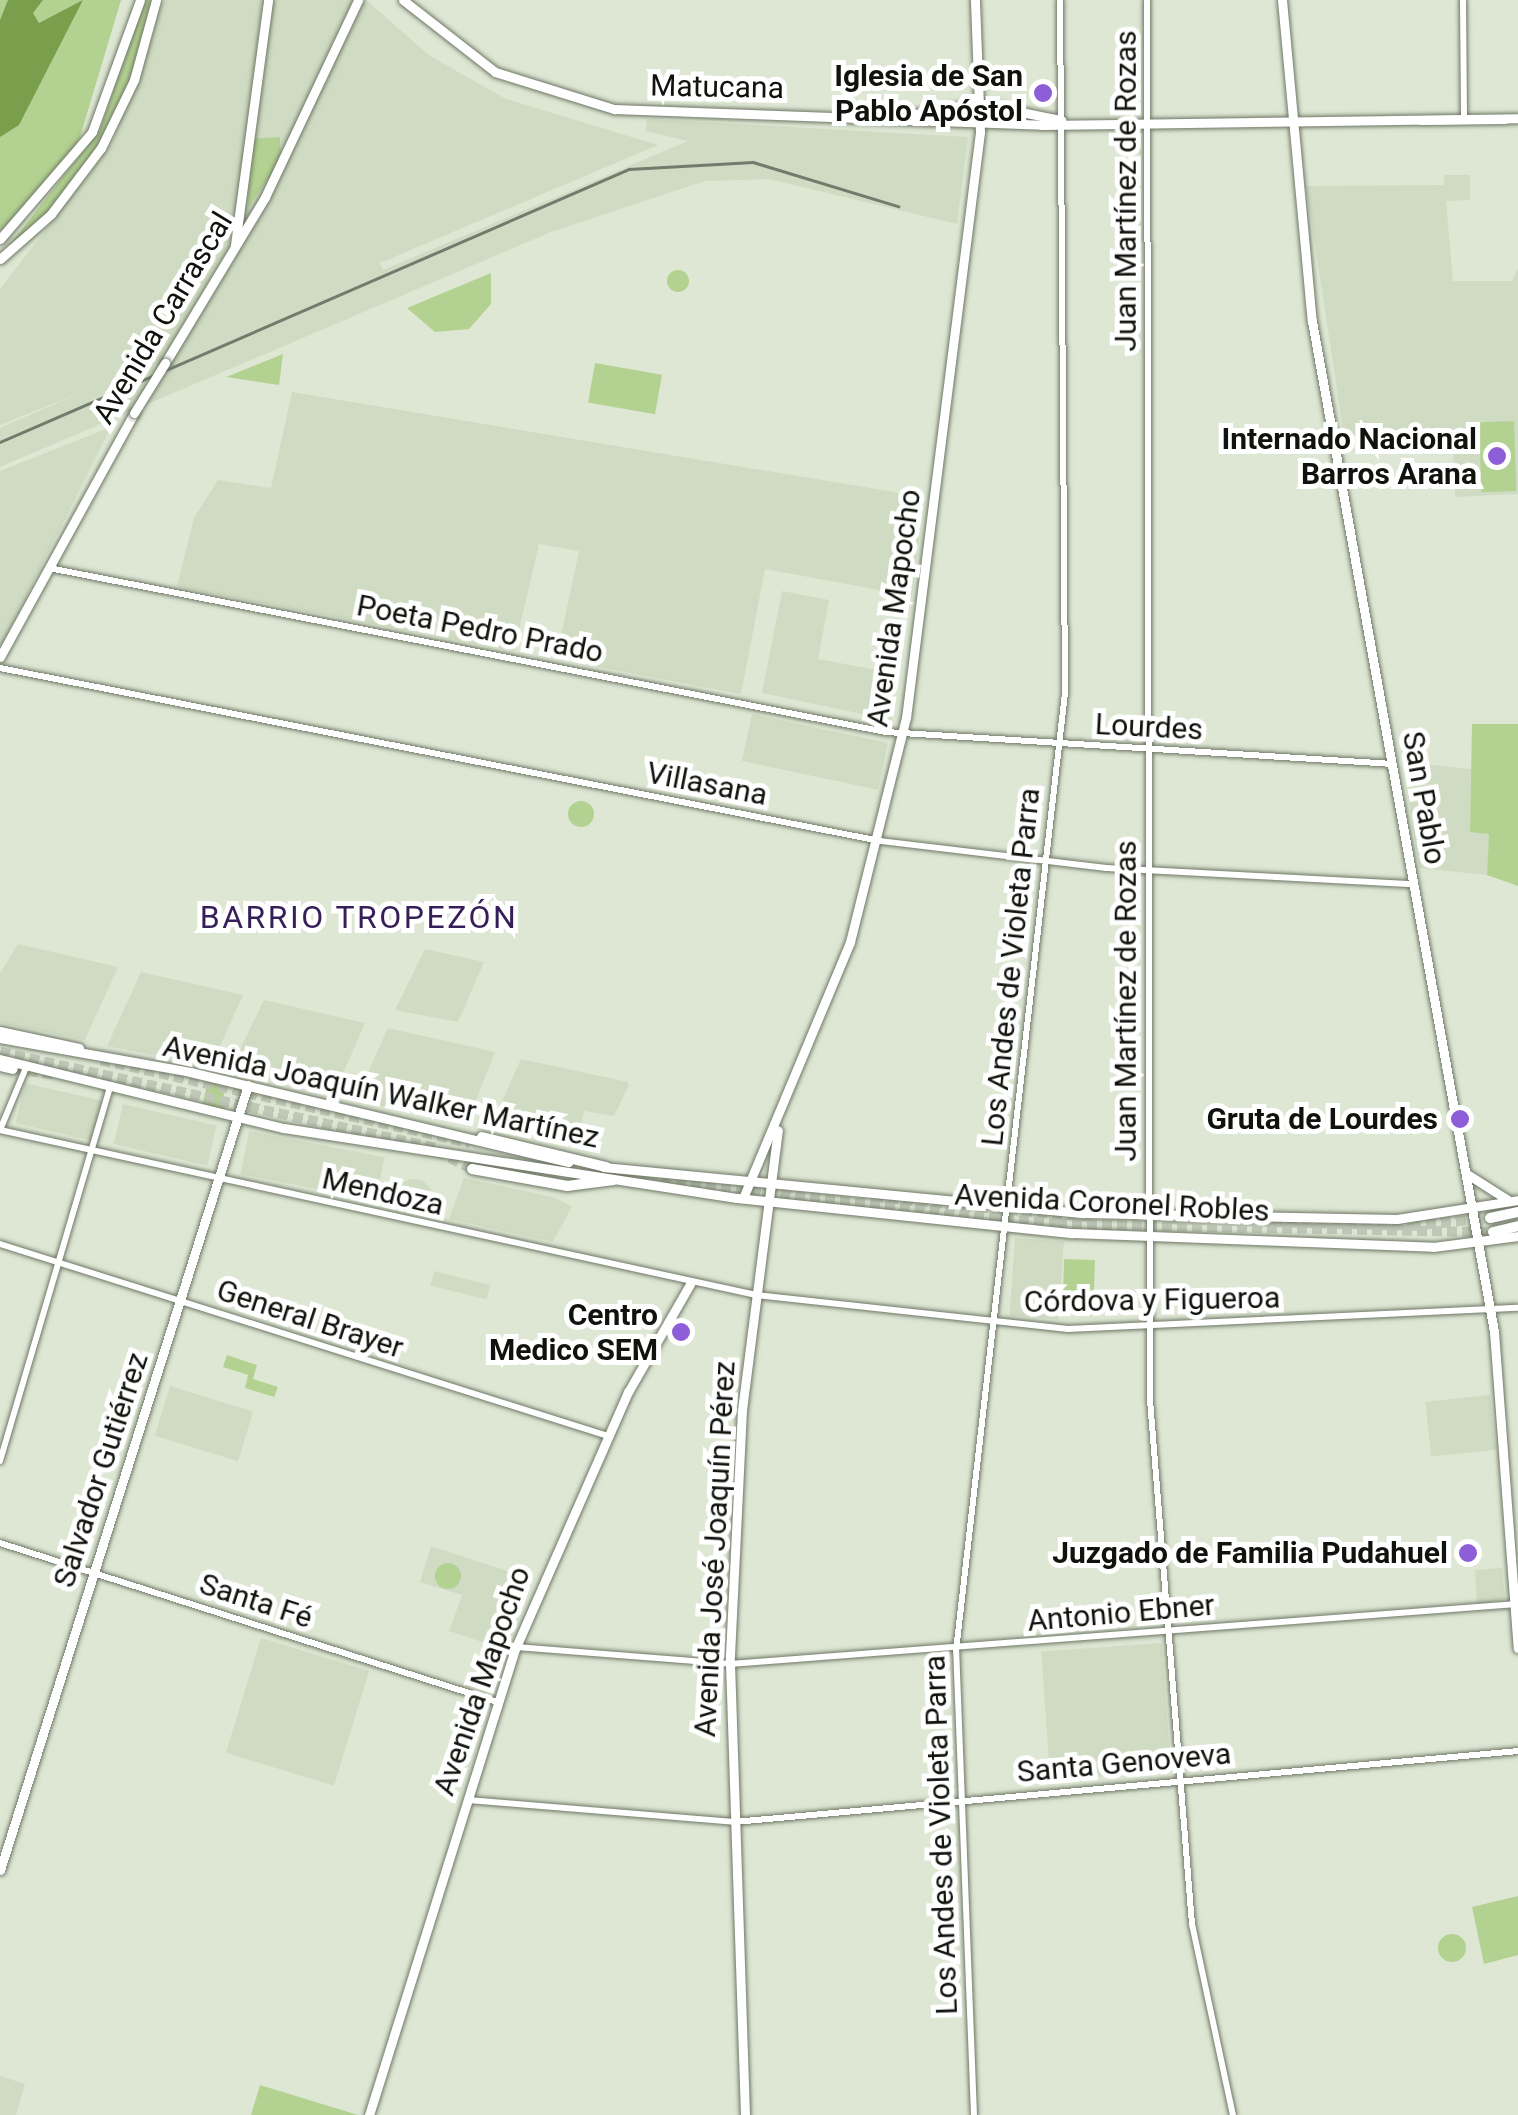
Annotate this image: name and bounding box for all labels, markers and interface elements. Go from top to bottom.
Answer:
street label: Juan Martínez de Rozas [1108,30,1144,352]
place label: Iglesia de San Pablo Apóstol [834,58,1023,128]
street label: Matucana [650,68,784,106]
marker: Iglesia de San Pablo Apóstol [1032,82,1054,104]
street label: Avenida Carrascal [86,206,240,430]
place label: Internado Nacional Barros Arana [1221,421,1477,492]
marker: Internado Nacional Barros Arana [1486,445,1508,467]
street label: Avenida Mapocho [860,487,928,729]
street label: Poeta Pedro Prado [354,587,606,671]
street label: Lourdes [1094,706,1204,748]
street label: San Pablo [1395,729,1453,867]
street label: Villasana [644,755,770,813]
street label: Los Andes de Violeta Parra [974,786,1048,1148]
street label: Juan Martínez de Rozas [1108,840,1144,1162]
district label: BARRIO TROPEZÓN [199,898,519,936]
street label: Avenida Joaquín Walker Martínez [160,1028,602,1156]
place label: Gruta de Lourdes [1206,1101,1438,1137]
marker: Gruta de Lourdes [1447,1106,1473,1132]
street label: Mendoza [319,1161,447,1223]
street label: Avenida Coronel Robles [953,1177,1271,1229]
street label: General Brayer [212,1272,408,1366]
street label: Córdova y Figueroa [1023,1280,1281,1320]
place label: Centro Medico SEM [489,1297,658,1368]
marker: Centro Medico SEM [668,1319,694,1345]
street label: Salvador Gutiérrez [46,1348,156,1592]
street label: Avenida José Joaquín Pérez [687,1360,743,1738]
place label: Juzgado de Familia Pudahuel [1052,1535,1448,1571]
marker: Juzgado de Familia Pudahuel [1457,1542,1479,1564]
street label: Avenida Mapocho [426,1562,538,1800]
street label: Santa Fé [195,1566,317,1636]
street label: Antonio Ebner [1026,1587,1216,1639]
street label: Los Andes de Violeta Parra [917,1655,965,2015]
street label: Santa Genoveva [1015,1736,1233,1790]

